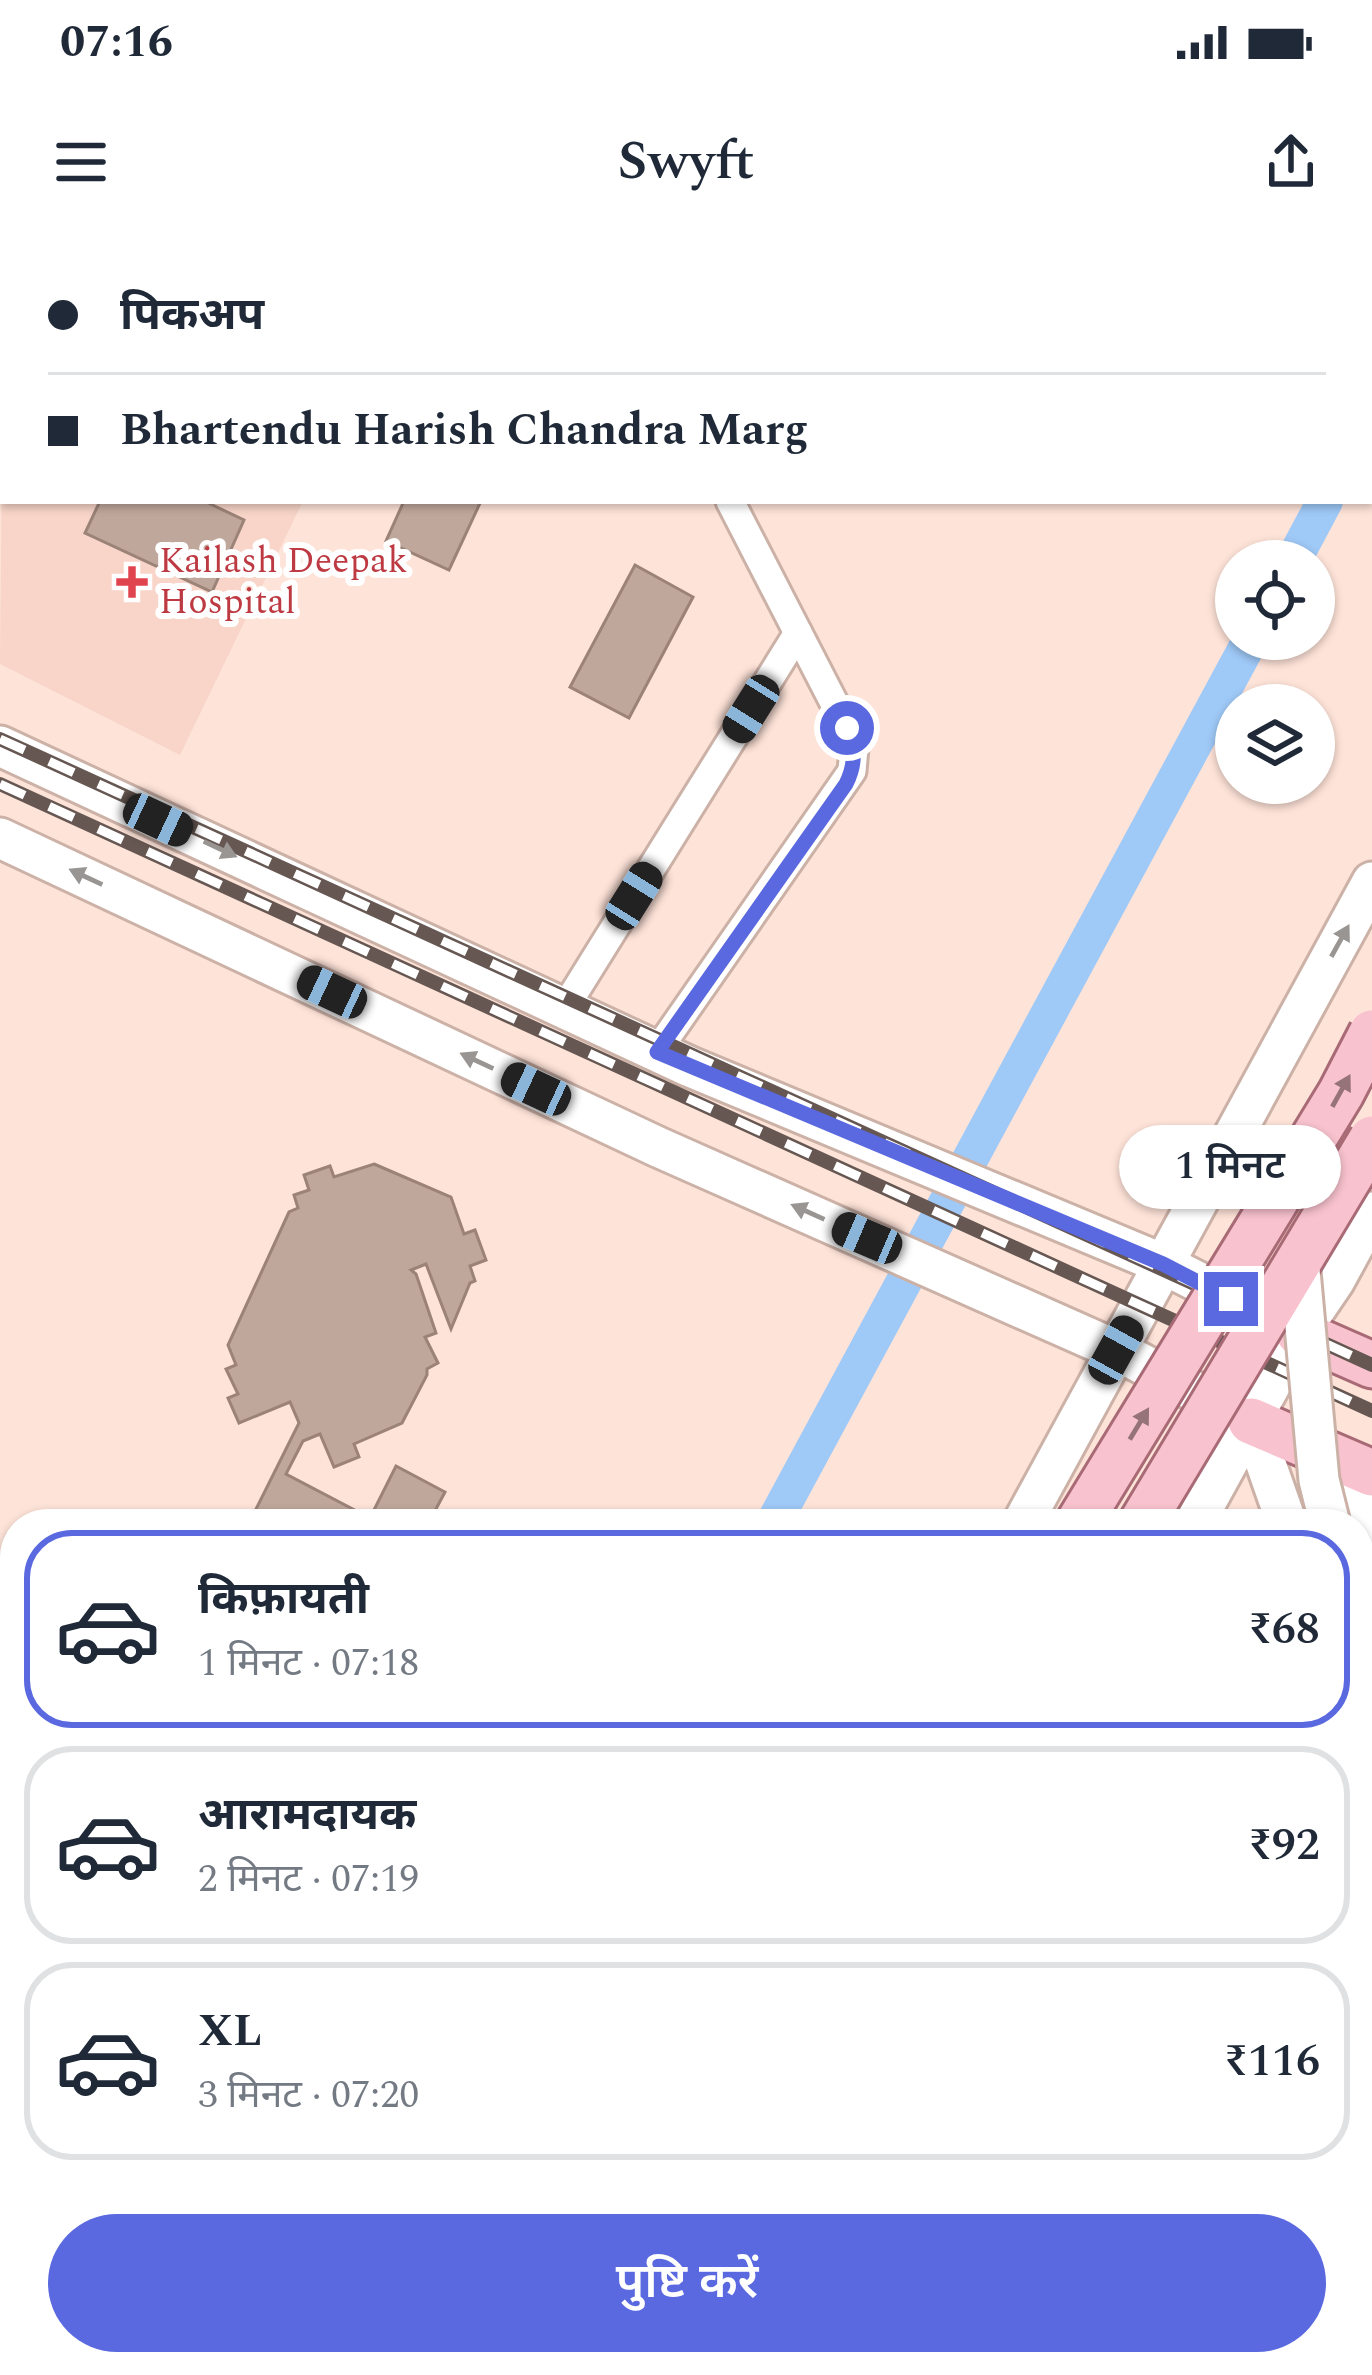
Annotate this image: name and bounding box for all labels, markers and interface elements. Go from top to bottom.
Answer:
text: 07:16 [60,8,173,77]
text: Swyft [617,121,755,203]
icon: menu [48,129,114,195]
icon: share [1258,129,1324,195]
text: पिकअप [120,281,264,350]
text: Bhartendu Harish Chandra Marg [120,396,809,465]
place label: Kailash Deepak Hospital [159,534,408,630]
map controls [1215,540,1335,804]
button: locate [1215,540,1335,660]
marker: Kailash Deepak Hospital [116,566,148,598]
car [717,669,785,749]
button: layers [1215,684,1335,804]
route start [820,701,874,755]
car [118,788,198,852]
one-way arrow [203,839,238,859]
car [600,856,668,936]
one-way arrow [68,867,103,887]
one-way arrow [1329,923,1350,958]
car [292,960,372,1024]
one-way arrow [459,1051,494,1071]
car [496,1057,576,1121]
one-way arrow [1330,1073,1351,1108]
callout: 1 मिनट [1120,1125,1342,1209]
text: 1 मिनट [1175,1137,1285,1196]
one-way arrow [790,1202,825,1222]
car [827,1207,907,1269]
route end [1204,1272,1258,1326]
car [1083,1310,1149,1390]
one-way arrow [1128,1407,1149,1441]
text: किफ़ायती [198,1565,369,1634]
icon: car [54,1575,162,1683]
text: ₹68 [1248,1595,1320,1664]
text: 1 मिनट · 07:18 [198,1634,419,1693]
text: आरामदायक [198,1781,416,1850]
icon: car [54,1791,162,1899]
text: ₹92 [1248,1811,1320,1880]
text: 2 मिनट · 07:19 [198,1850,419,1909]
text: XL [198,1997,262,2066]
icon: car [54,2007,162,2115]
text: ₹116 [1224,2027,1320,2096]
text: 3 मिनट · 07:20 [198,2066,419,2125]
button: पुष्टि करें [48,2214,1326,2352]

